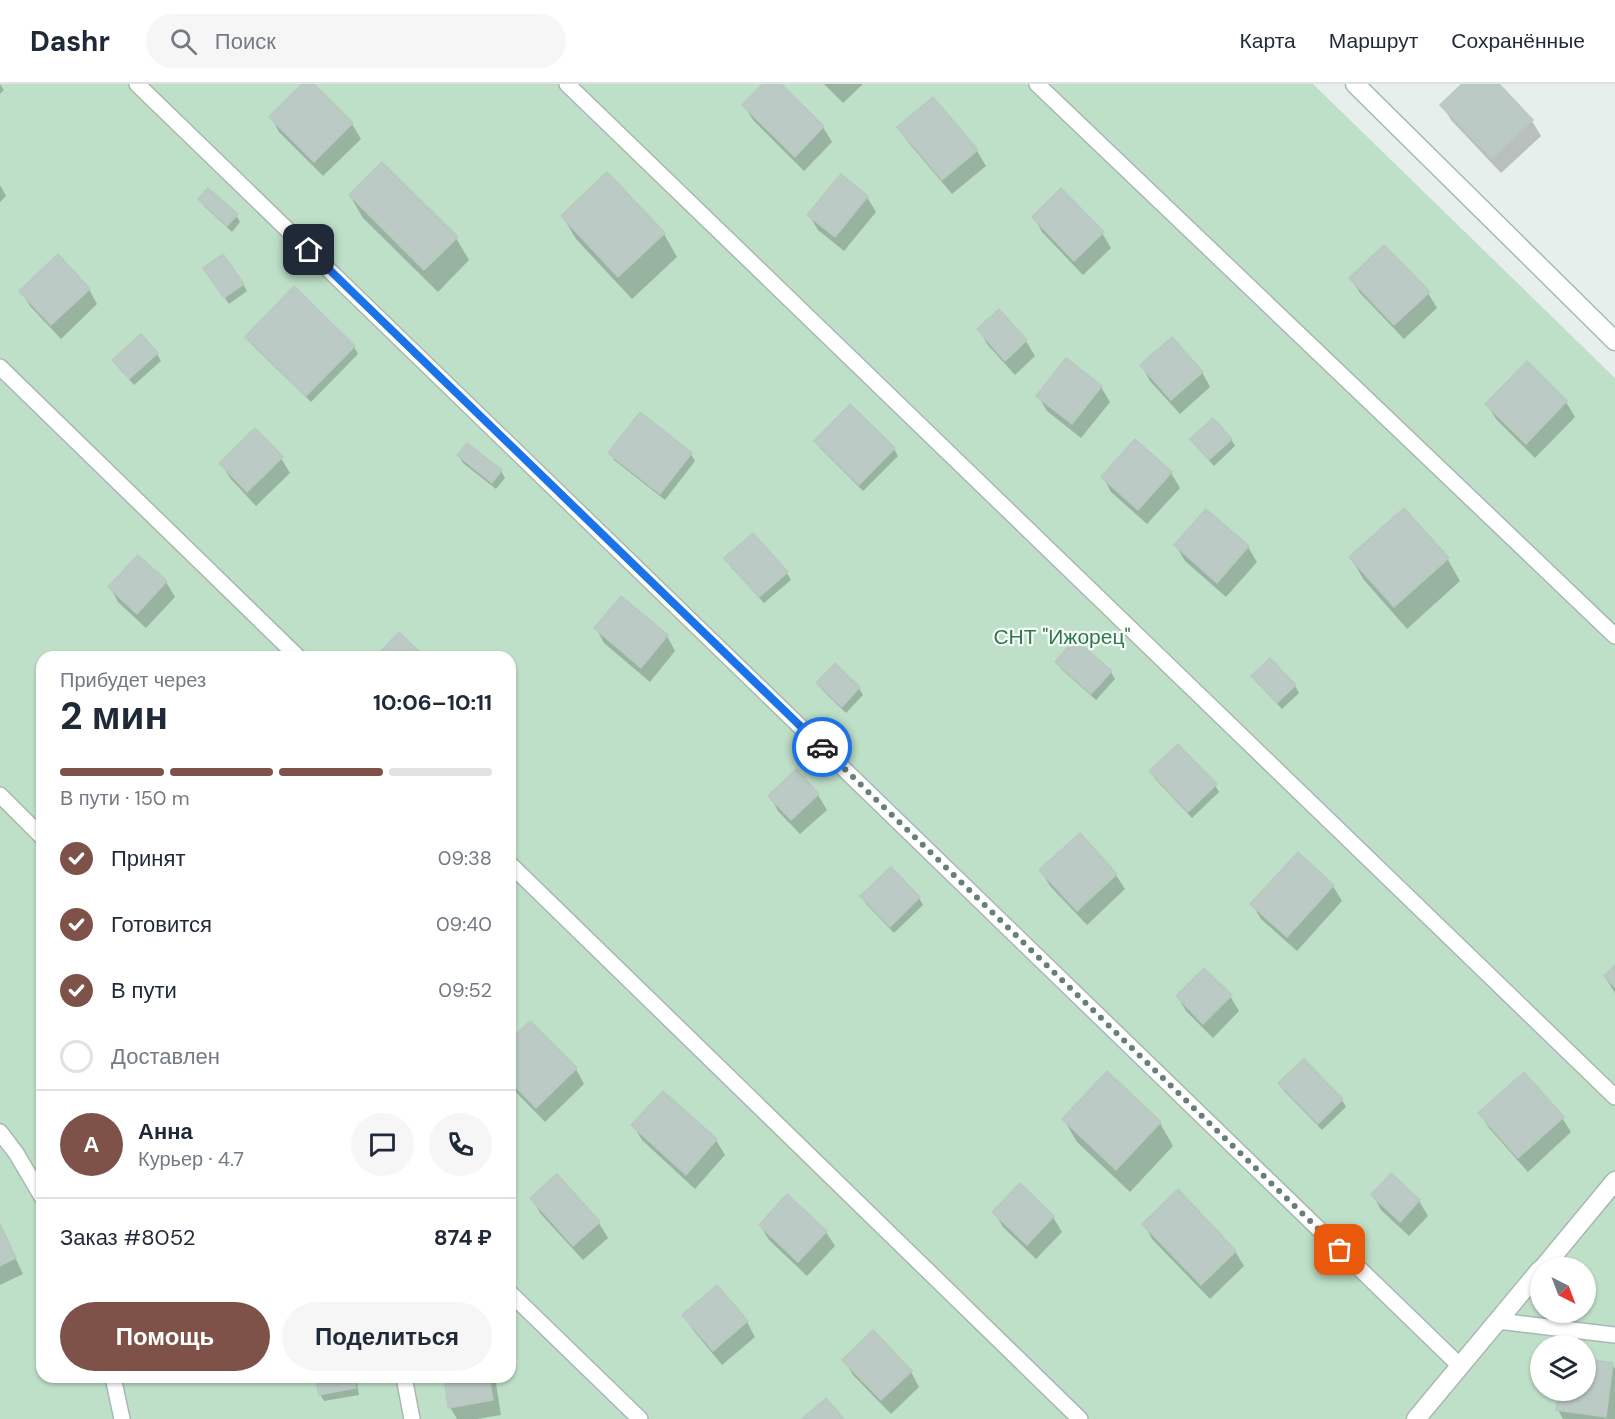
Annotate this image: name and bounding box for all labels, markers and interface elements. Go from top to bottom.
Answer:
search box [146,14,566,68]
text: Dashr [30,23,110,60]
icon: search [167,25,200,58]
text: Поиск [215,27,276,56]
text: Карта [1240,27,1296,55]
text: Маршрут [1329,27,1418,55]
text: Сохранённые [1451,27,1585,55]
pin [283,224,334,275]
icon: home [292,233,325,266]
park label: СНТ "Ижорец" [993,623,1131,651]
text: Прибудет через [60,667,206,693]
text: 10:06–10:11 [373,688,492,717]
text: 2 мин [60,690,168,741]
courier [792,717,852,777]
icon: car [806,731,839,764]
text: В пути · 150 m [60,785,190,811]
icon: check [60,842,93,875]
text: Принят [111,844,185,873]
text: 09:38 [438,845,492,871]
icon: check [60,908,93,941]
text: Готовится [111,910,212,939]
text: 09:40 [436,911,492,937]
icon: check [60,974,93,1007]
text: В пути [111,976,177,1005]
text: 09:52 [438,977,492,1003]
text: Доставлен [111,1042,220,1071]
button: chat [351,1113,414,1176]
button: phone [429,1113,492,1176]
text: Анна [138,1117,193,1146]
text: А [84,1130,99,1159]
text: Курьер · 4.7 [138,1146,244,1172]
text: Заказ #8052 [60,1223,195,1252]
text: 874 ₽ [434,1223,492,1252]
pin [1314,1224,1365,1275]
icon: bag [1323,1233,1356,1266]
north arrow [1530,1257,1596,1323]
map controls [1530,1257,1596,1401]
button: Помощь [60,1302,270,1371]
button: Поделиться [282,1302,492,1371]
button: layers [1530,1335,1596,1401]

